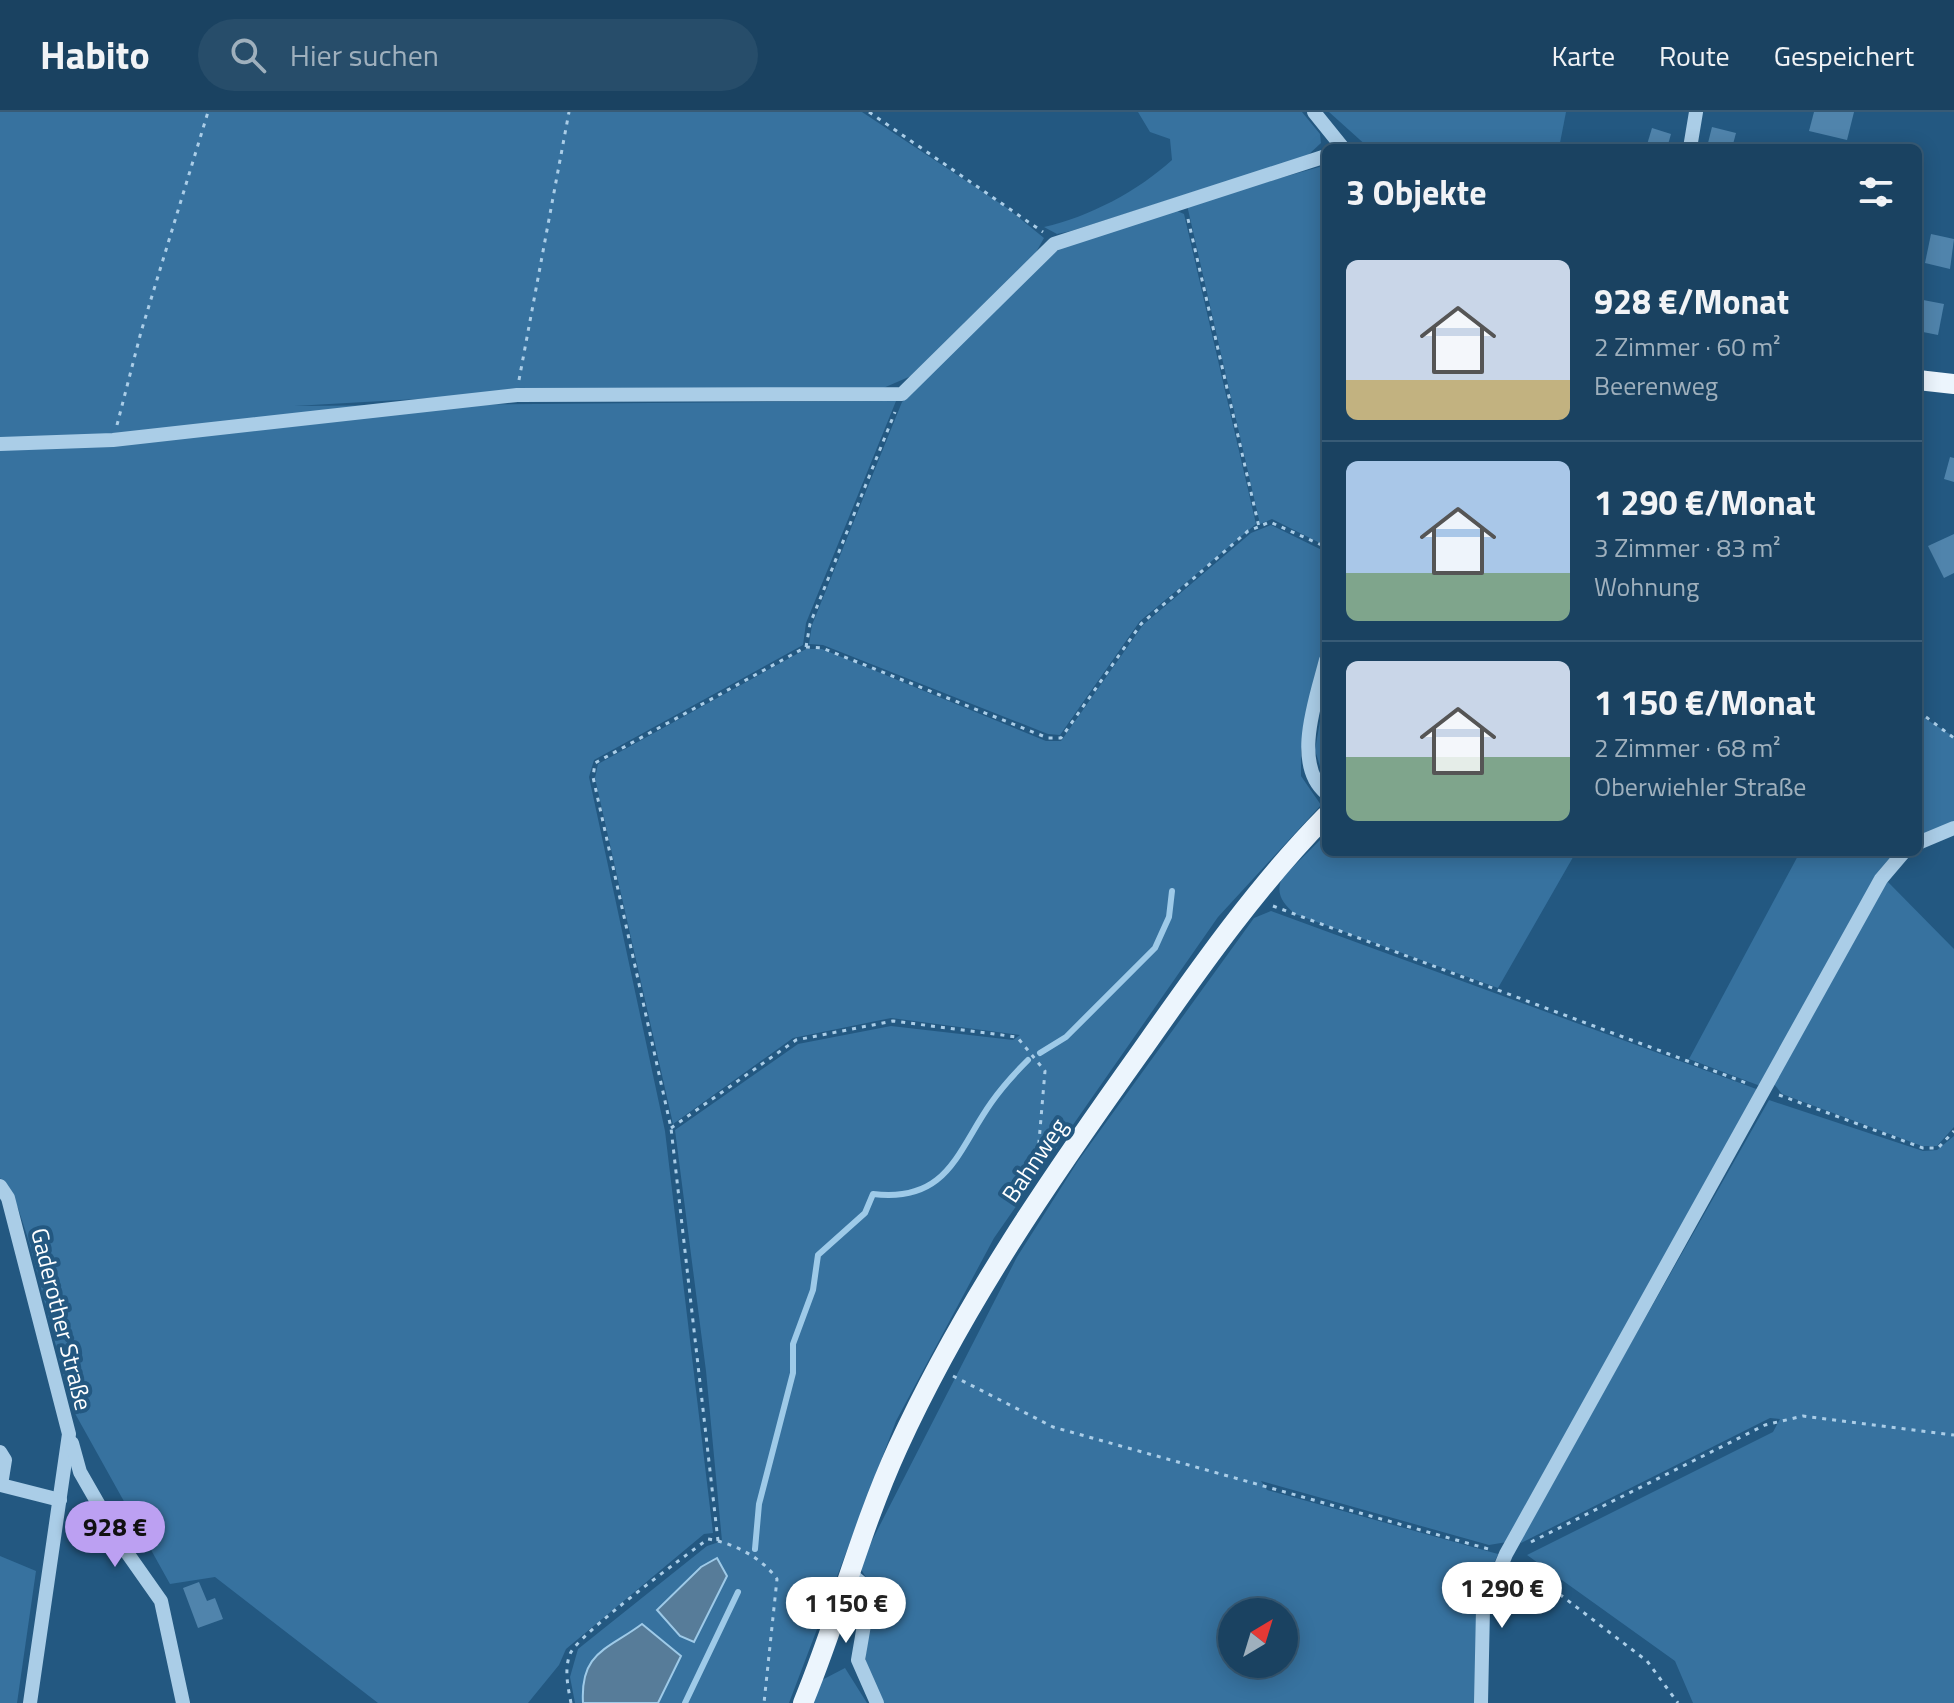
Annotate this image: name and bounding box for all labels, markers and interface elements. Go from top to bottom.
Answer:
search box [198,19,758,91]
text: Habito [40,26,150,84]
text: Hier suchen [290,32,439,78]
icon: search [226,33,270,77]
text: Karte [1551,34,1615,77]
text: Route [1659,34,1730,77]
text: Gespeichert [1774,34,1914,77]
text: 3 Objekte [1346,166,1487,218]
icon: filters [1854,170,1898,214]
text: 928 €/Monat [1594,275,1789,327]
icon: home [1410,292,1506,388]
text: 2 Zimmer · 60 m² [1594,327,1780,366]
text: Beerenweg [1594,366,1718,405]
text: 1 290 €/Monat [1594,476,1816,528]
icon: home [1410,493,1506,589]
text: 3 Zimmer · 83 m² [1594,528,1780,567]
text: Wohnung [1594,567,1699,606]
text: 1 150 €/Monat [1594,676,1816,728]
icon: home [1410,693,1506,789]
text: 2 Zimmer · 68 m² [1594,728,1780,767]
text: Oberwiehler Straße [1594,767,1806,806]
street label: Bahnweg [992,1111,1076,1209]
street label: Gaderother Straße [22,1224,102,1414]
pin: 928 € [59,1501,171,1569]
text: 928 € [83,1507,147,1546]
pin: 1 290 € [1428,1562,1576,1630]
text: 1 290 € [1460,1568,1544,1607]
pin: 1 150 € [772,1577,920,1645]
text: 1 150 € [804,1583,888,1622]
north arrow [1218,1598,1298,1678]
map controls [1218,1598,1298,1678]

